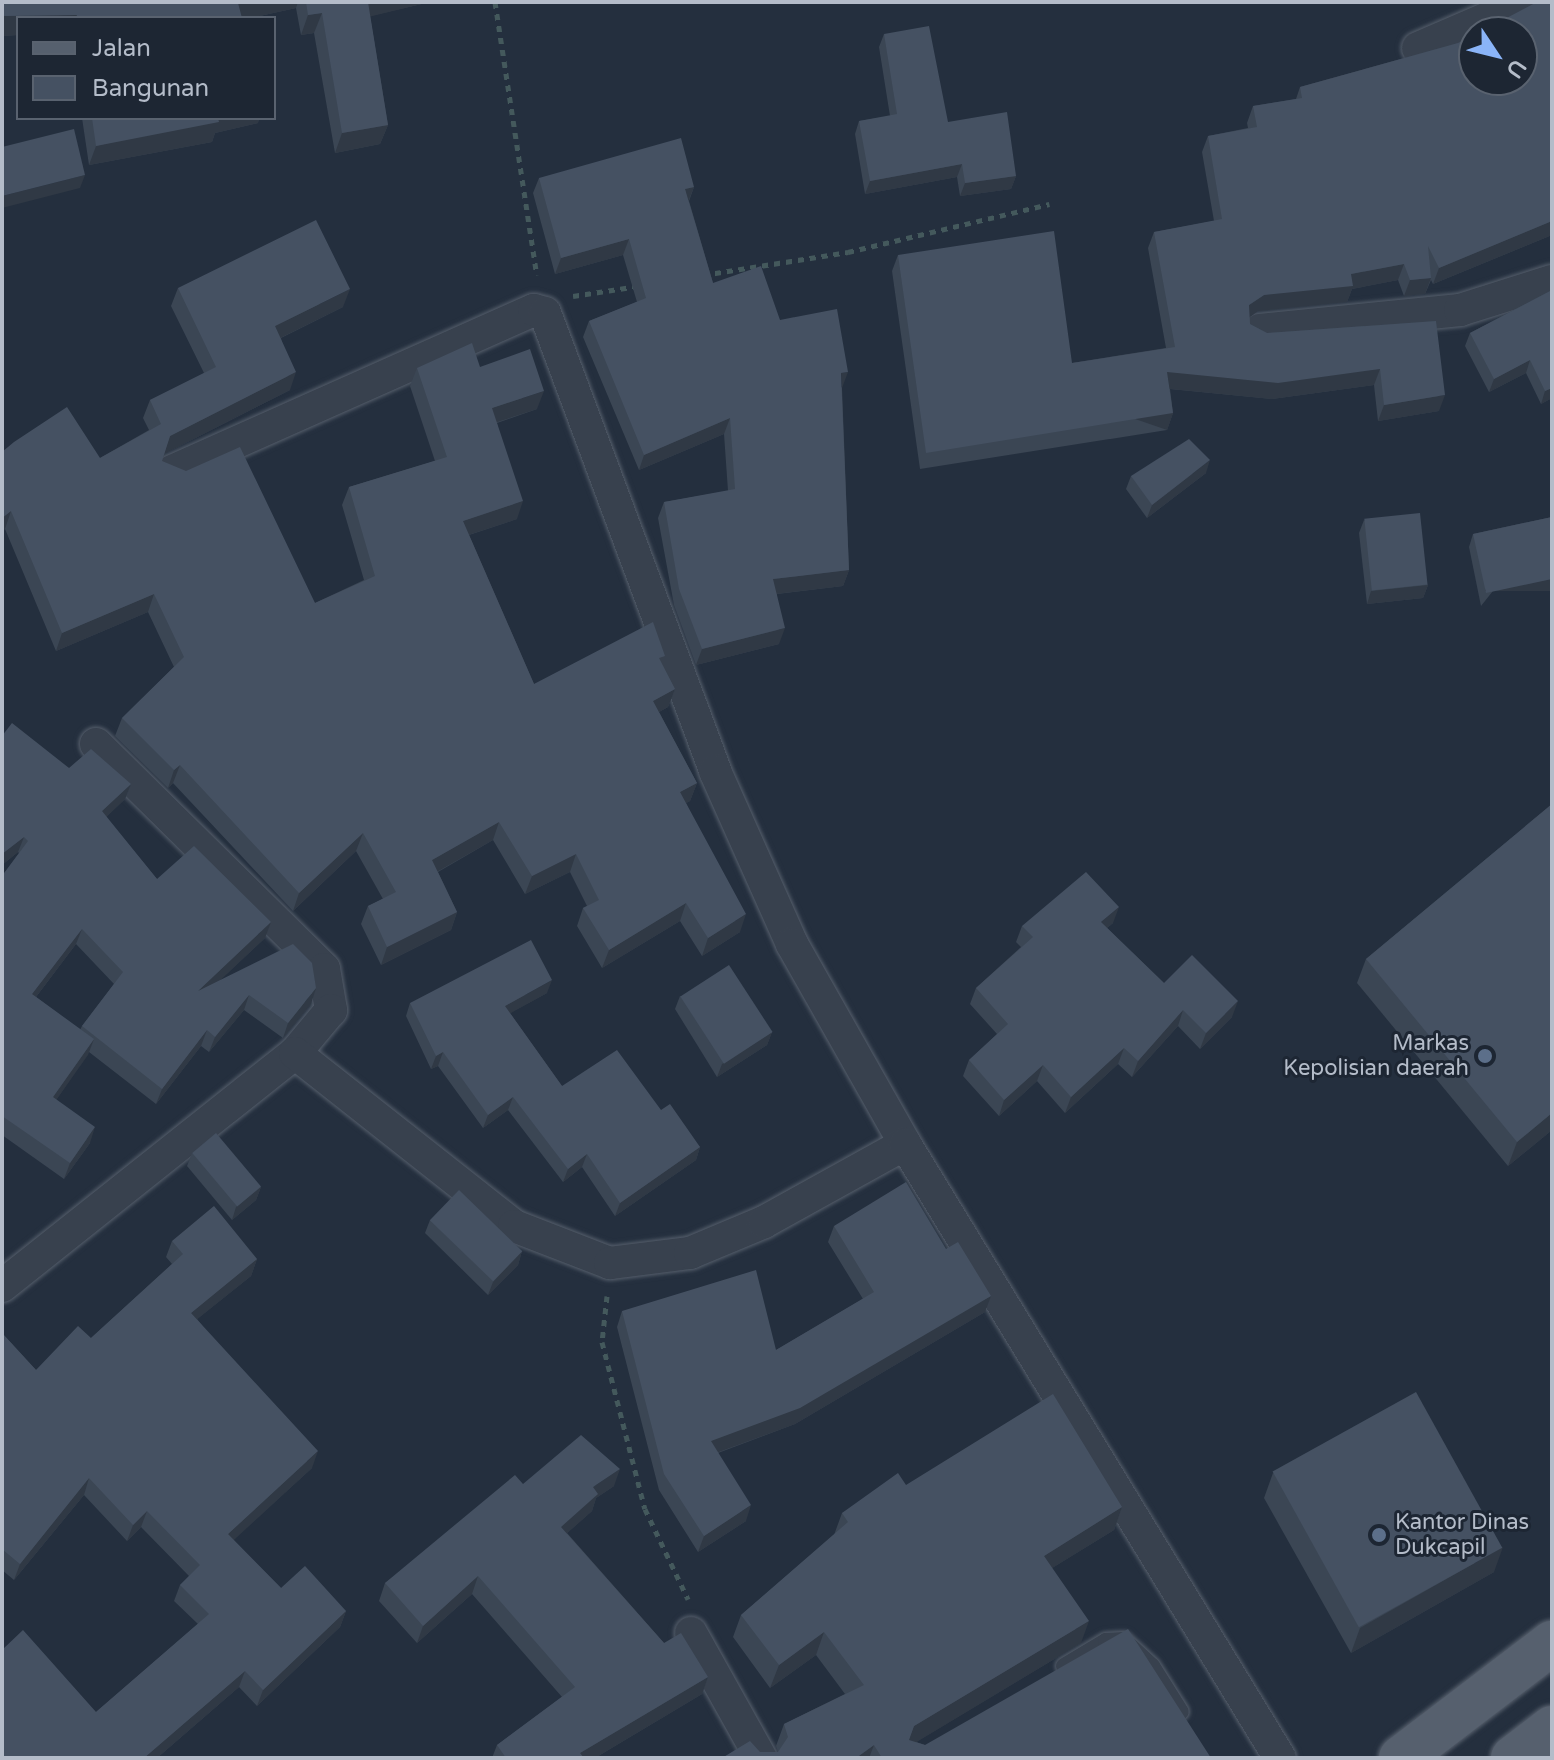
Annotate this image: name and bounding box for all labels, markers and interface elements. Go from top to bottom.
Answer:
legend [16,16,276,120]
north arrow [1458,16,1538,96]
text: Jalan [92,34,151,63]
text: U [1501,54,1531,83]
text: Bangunan [92,74,209,103]
place label: Markas Kepolisian daerah [1283,1030,1469,1082]
marker: Markas Kepolisian daerah [1476,1047,1494,1065]
place label: Kantor Dinas Dukcapil [1395,1509,1529,1560]
marker: Kantor Dinas Dukcapil [1370,1526,1388,1544]

